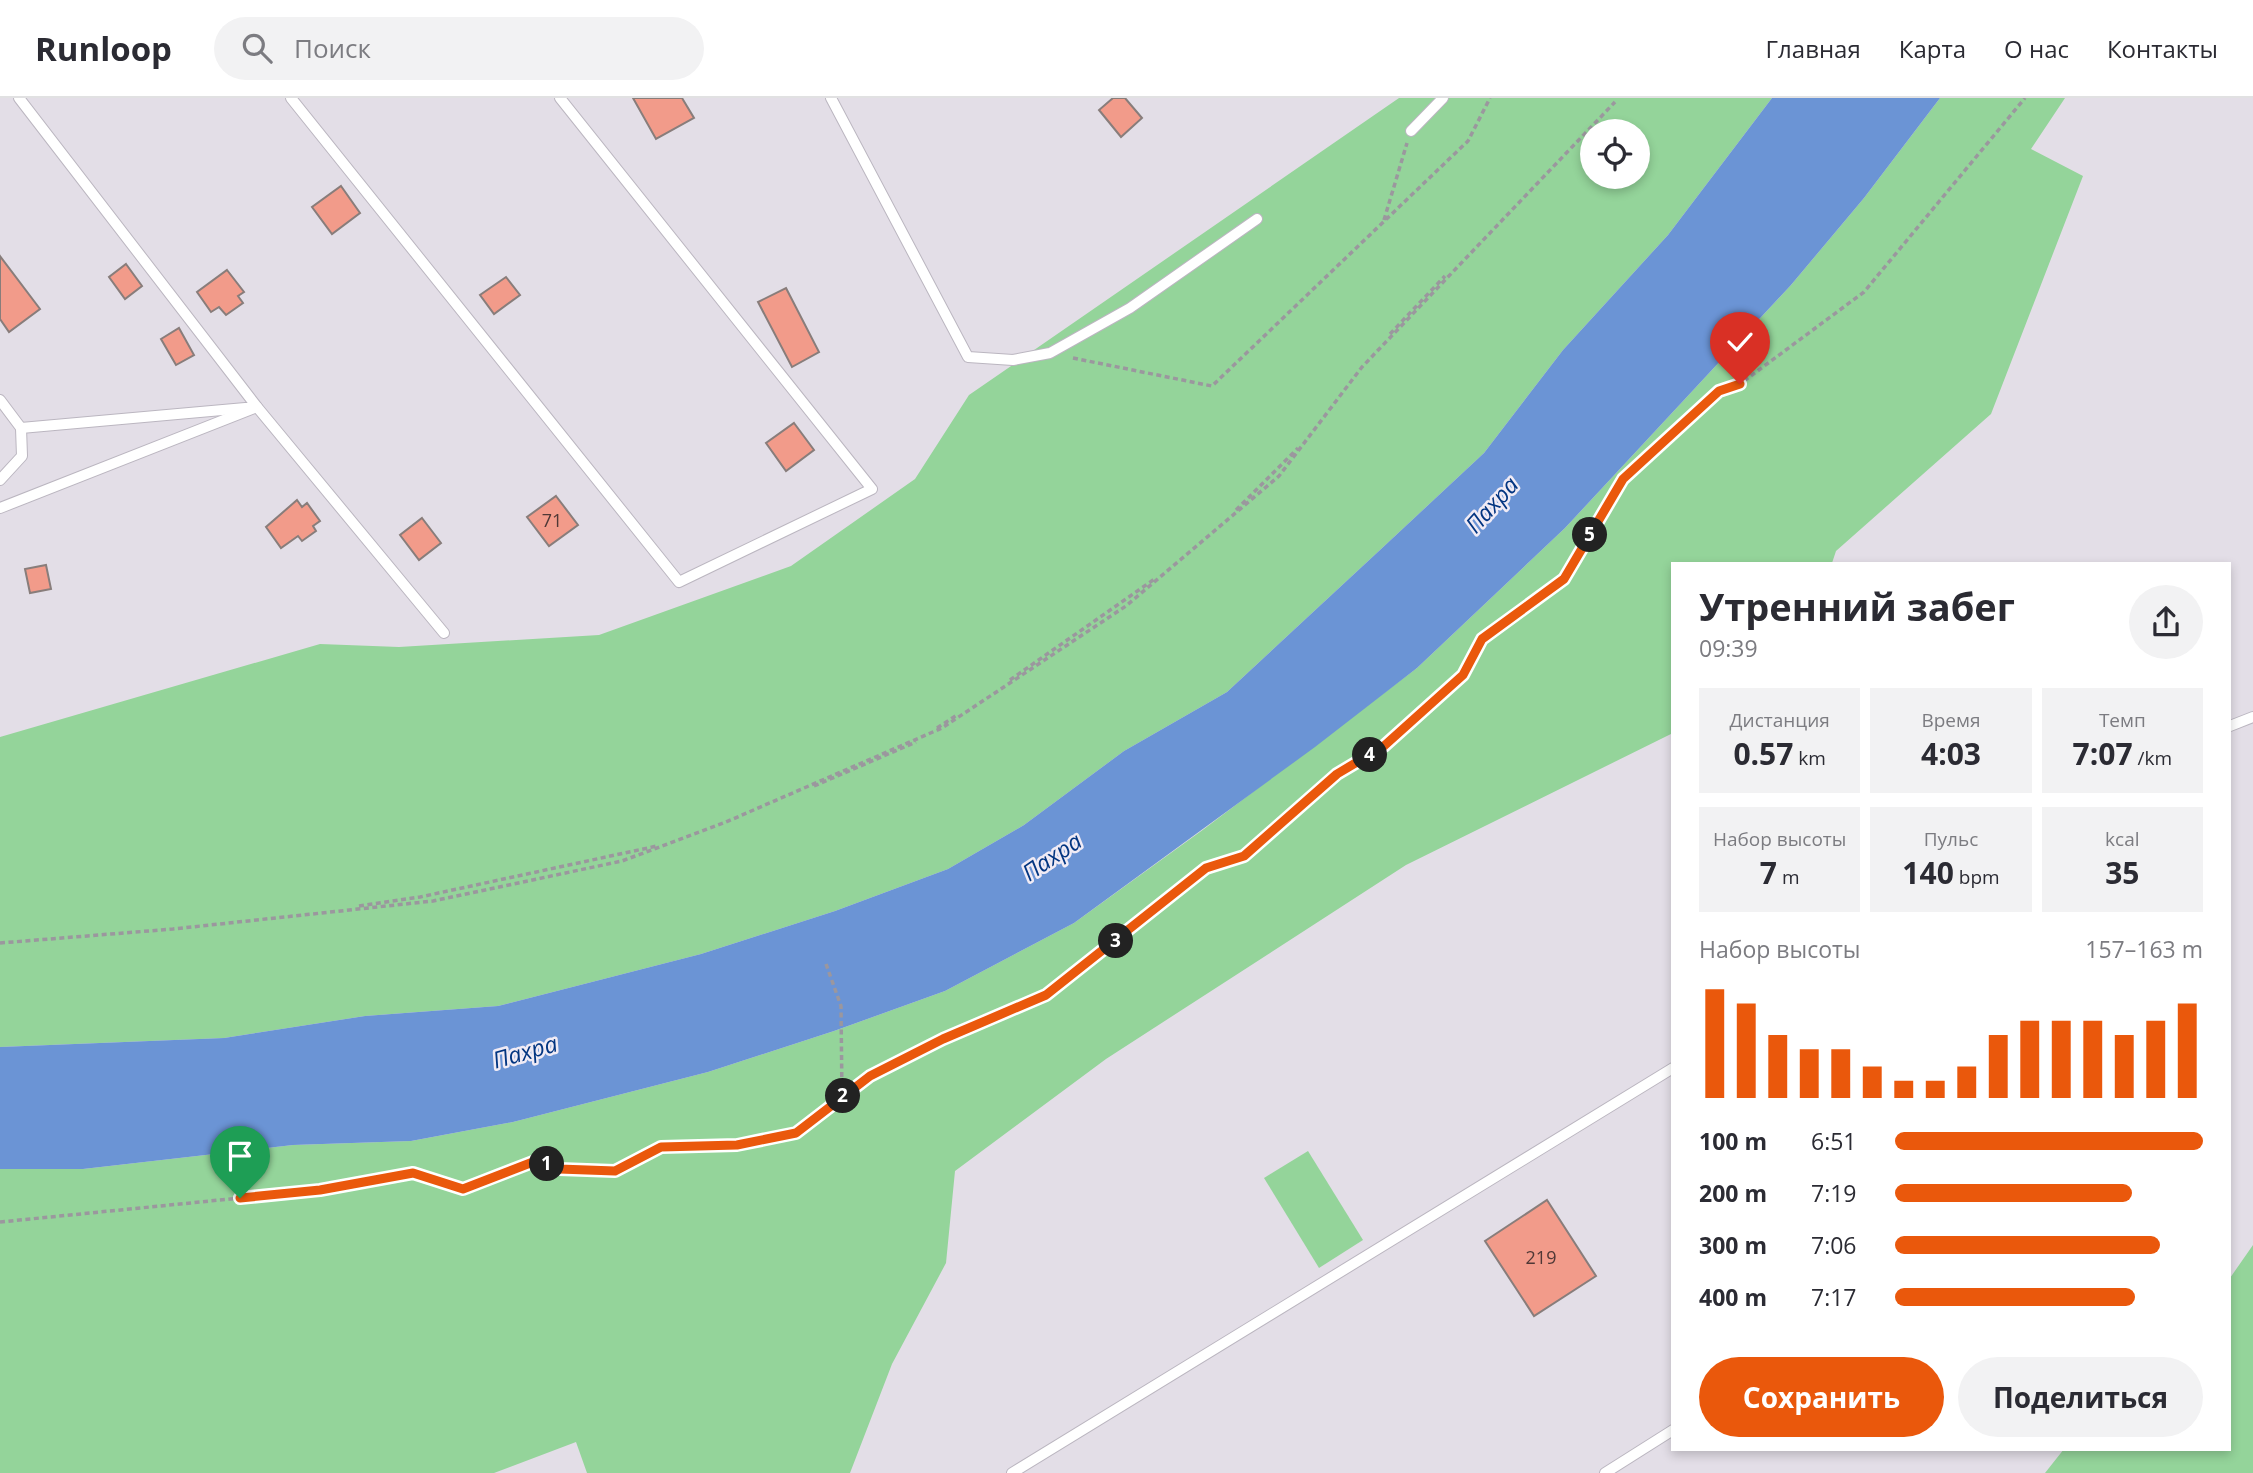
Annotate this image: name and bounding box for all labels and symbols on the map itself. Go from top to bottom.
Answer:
pin [1710,312,1770,384]
water label: Пахра [1457,469,1525,540]
house number: 71 [542,508,562,532]
pin: 5 [1572,518,1608,552]
pin: 4 [1352,738,1388,772]
water label: Пахра [1015,824,1088,888]
pin: 3 [1098,924,1134,958]
water label: Пахра [489,1027,561,1076]
pin: 2 [826,1079,860,1114]
pin [210,1126,270,1198]
pin: 1 [530,1146,564,1182]
house number: 219 [1526,1245,1556,1269]

